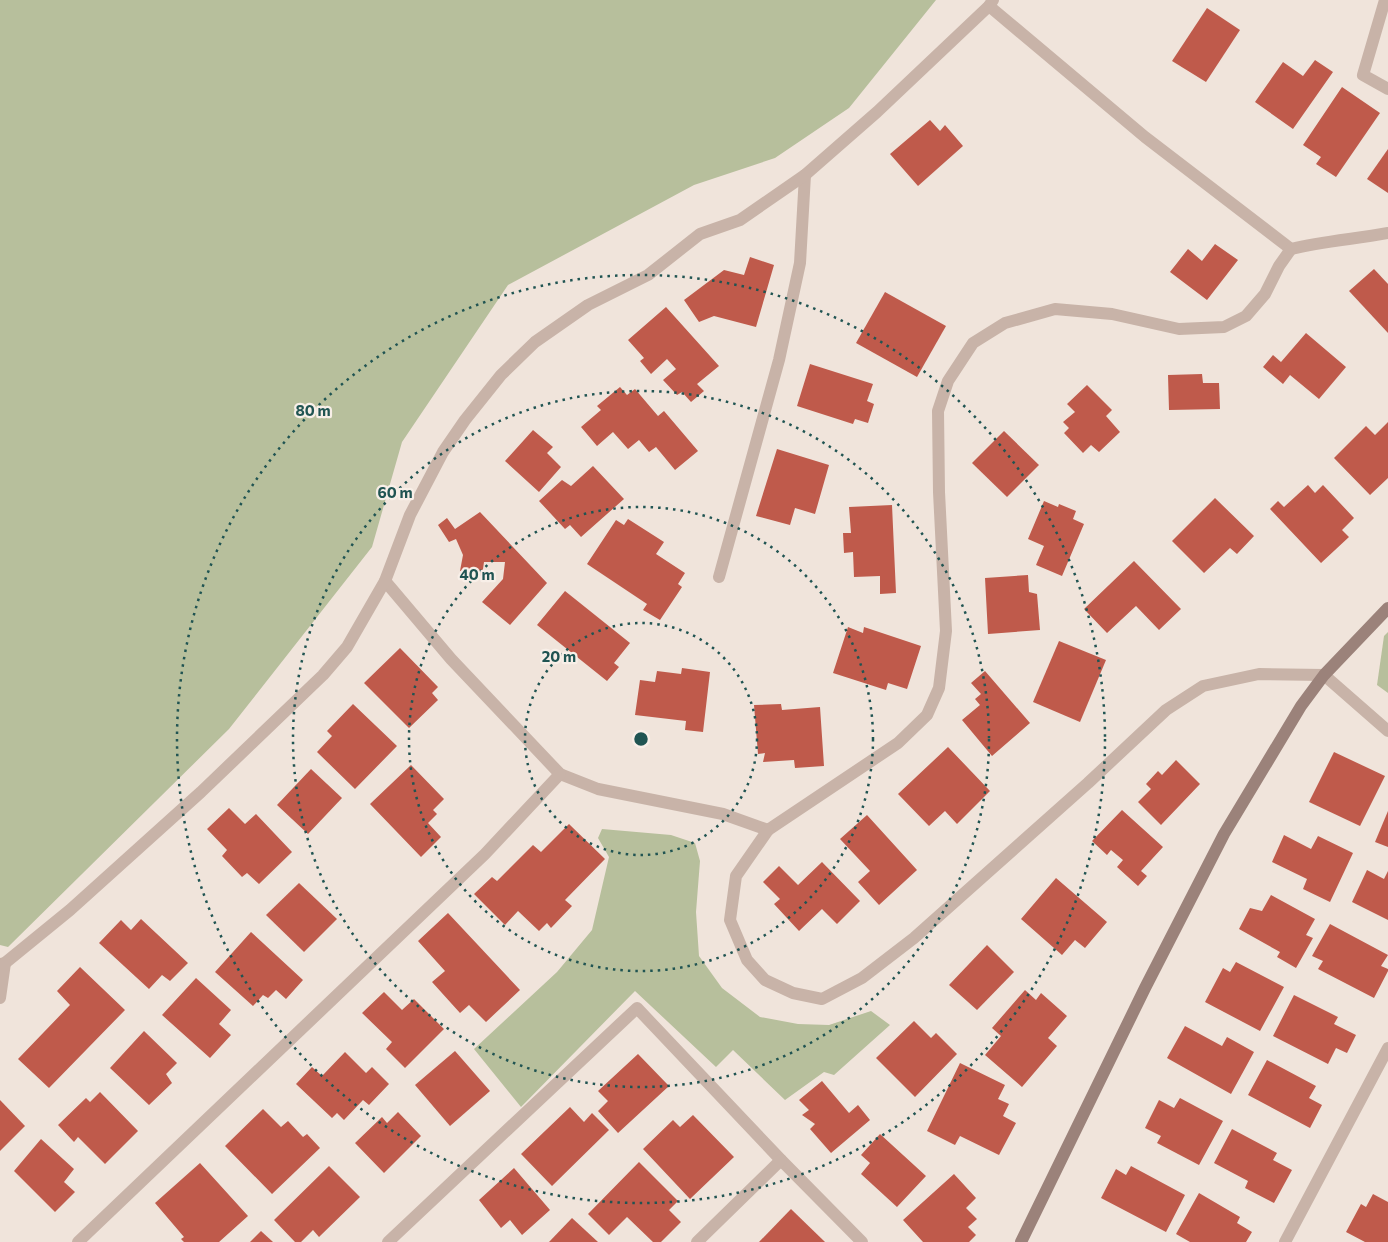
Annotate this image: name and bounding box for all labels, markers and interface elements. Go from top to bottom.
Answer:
text: 80 m [295,401,331,419]
text: 60 m [377,483,413,501]
text: 40 m [459,565,495,583]
text: 20 m [542,647,576,665]
centre of rings [632,730,650,748]

